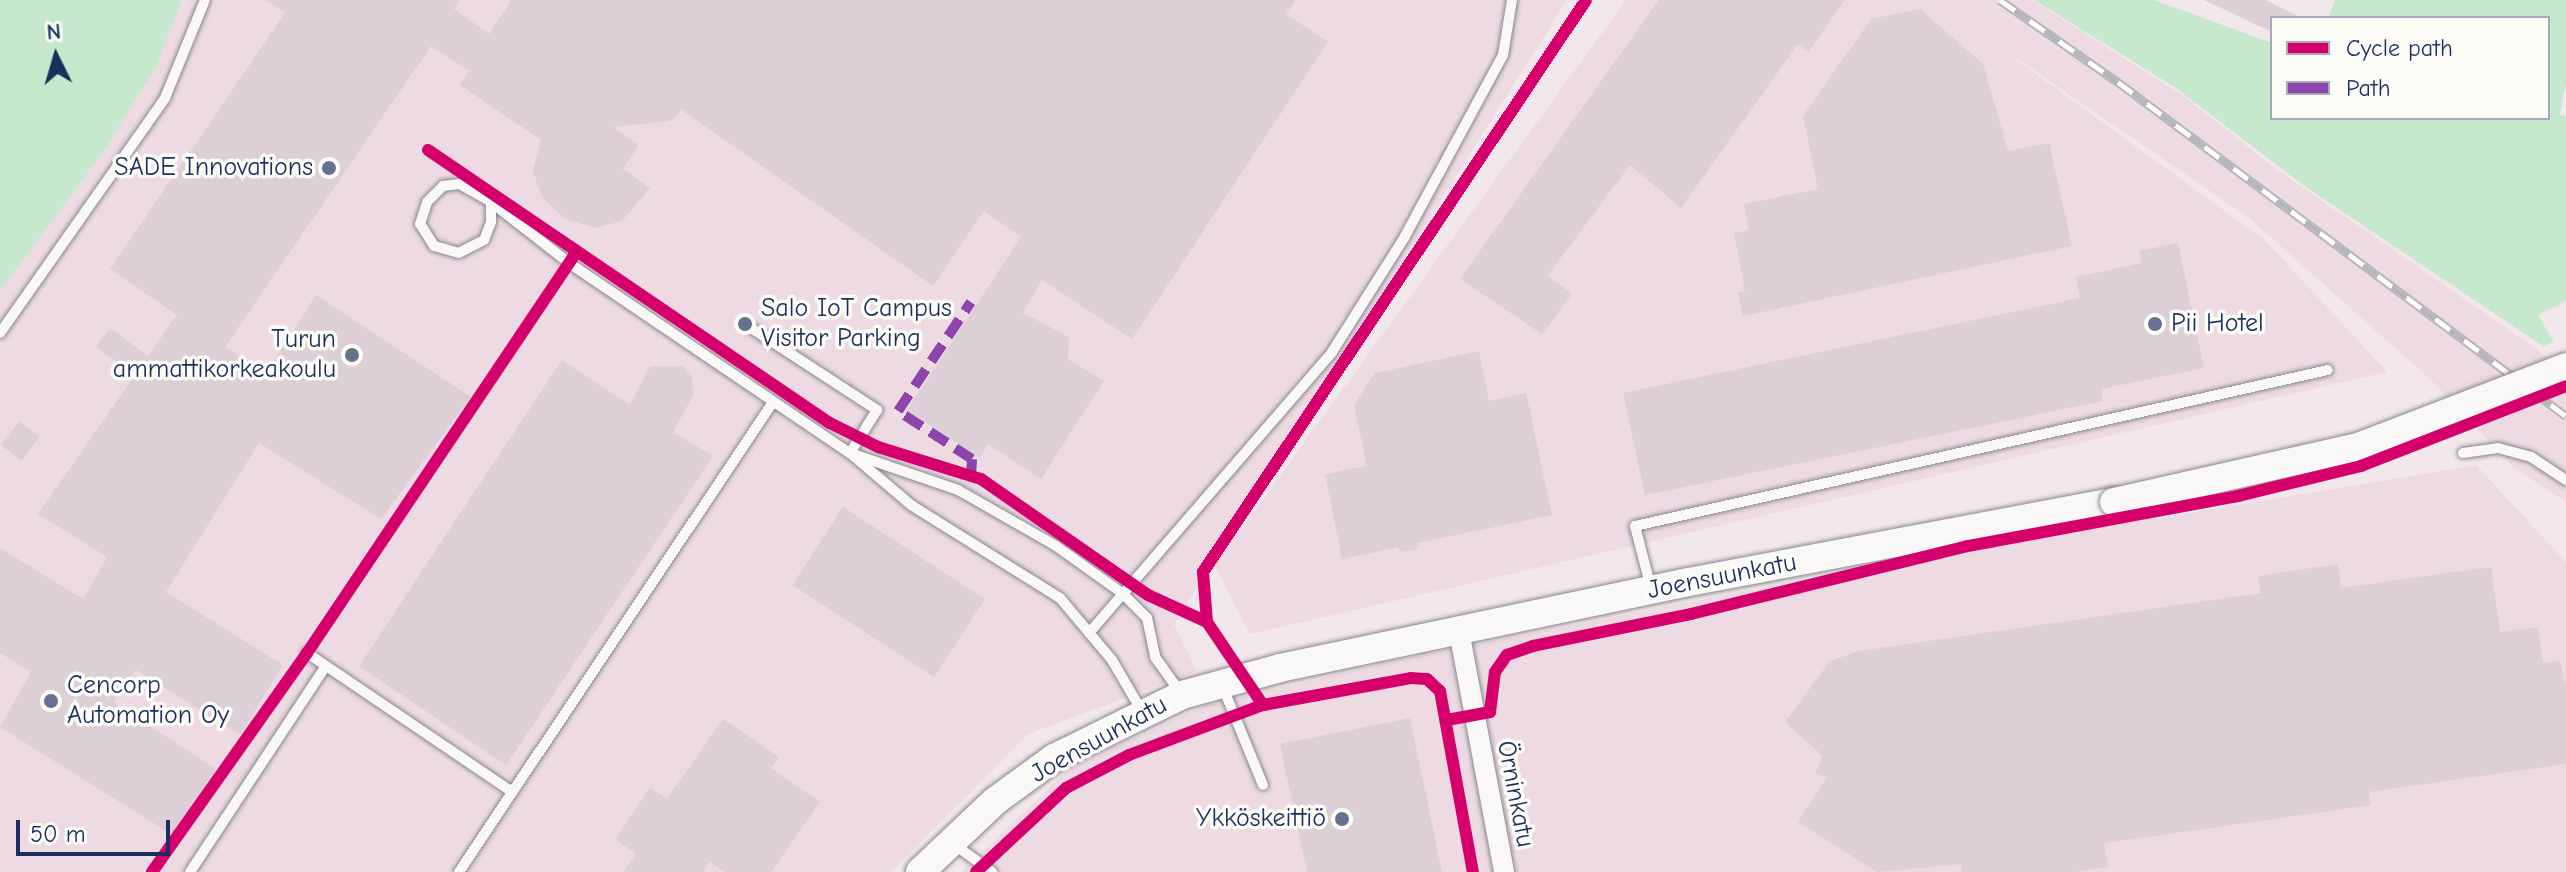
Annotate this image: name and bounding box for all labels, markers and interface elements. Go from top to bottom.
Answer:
north arrow [16,16,96,96]
legend [2270,16,2550,120]
text: N [46,19,62,46]
text: Cycle path [2346,34,2453,62]
text: Path [2346,74,2391,102]
place label: SADE Innovations [114,152,313,184]
marker: SADE Innovations [320,159,338,177]
place label: Salo IoT Campus Visitor Parking [761,293,952,354]
place label: Pii Hotel [2171,308,2264,340]
marker: Salo IoT Campus Visitor Parking [736,315,754,333]
marker: Pii Hotel [2146,315,2164,333]
place label: Turun ammattikorkeakoulu [113,324,336,386]
marker: Turun ammattikorkeakoulu [343,346,361,364]
street label: Joensuunkatu [1645,547,1799,607]
place label: Cencorp Automation Oy [67,670,229,732]
street label: Joensuunkatu [1025,690,1173,790]
marker: Cencorp Automation Oy [42,692,60,710]
street label: Örninkatu [1489,738,1541,850]
place label: Ykköskeittiö [1196,803,1326,835]
scale bar [20,804,174,854]
marker: Ykköskeittiö [1333,810,1351,828]
text: 50 m [30,820,86,848]

